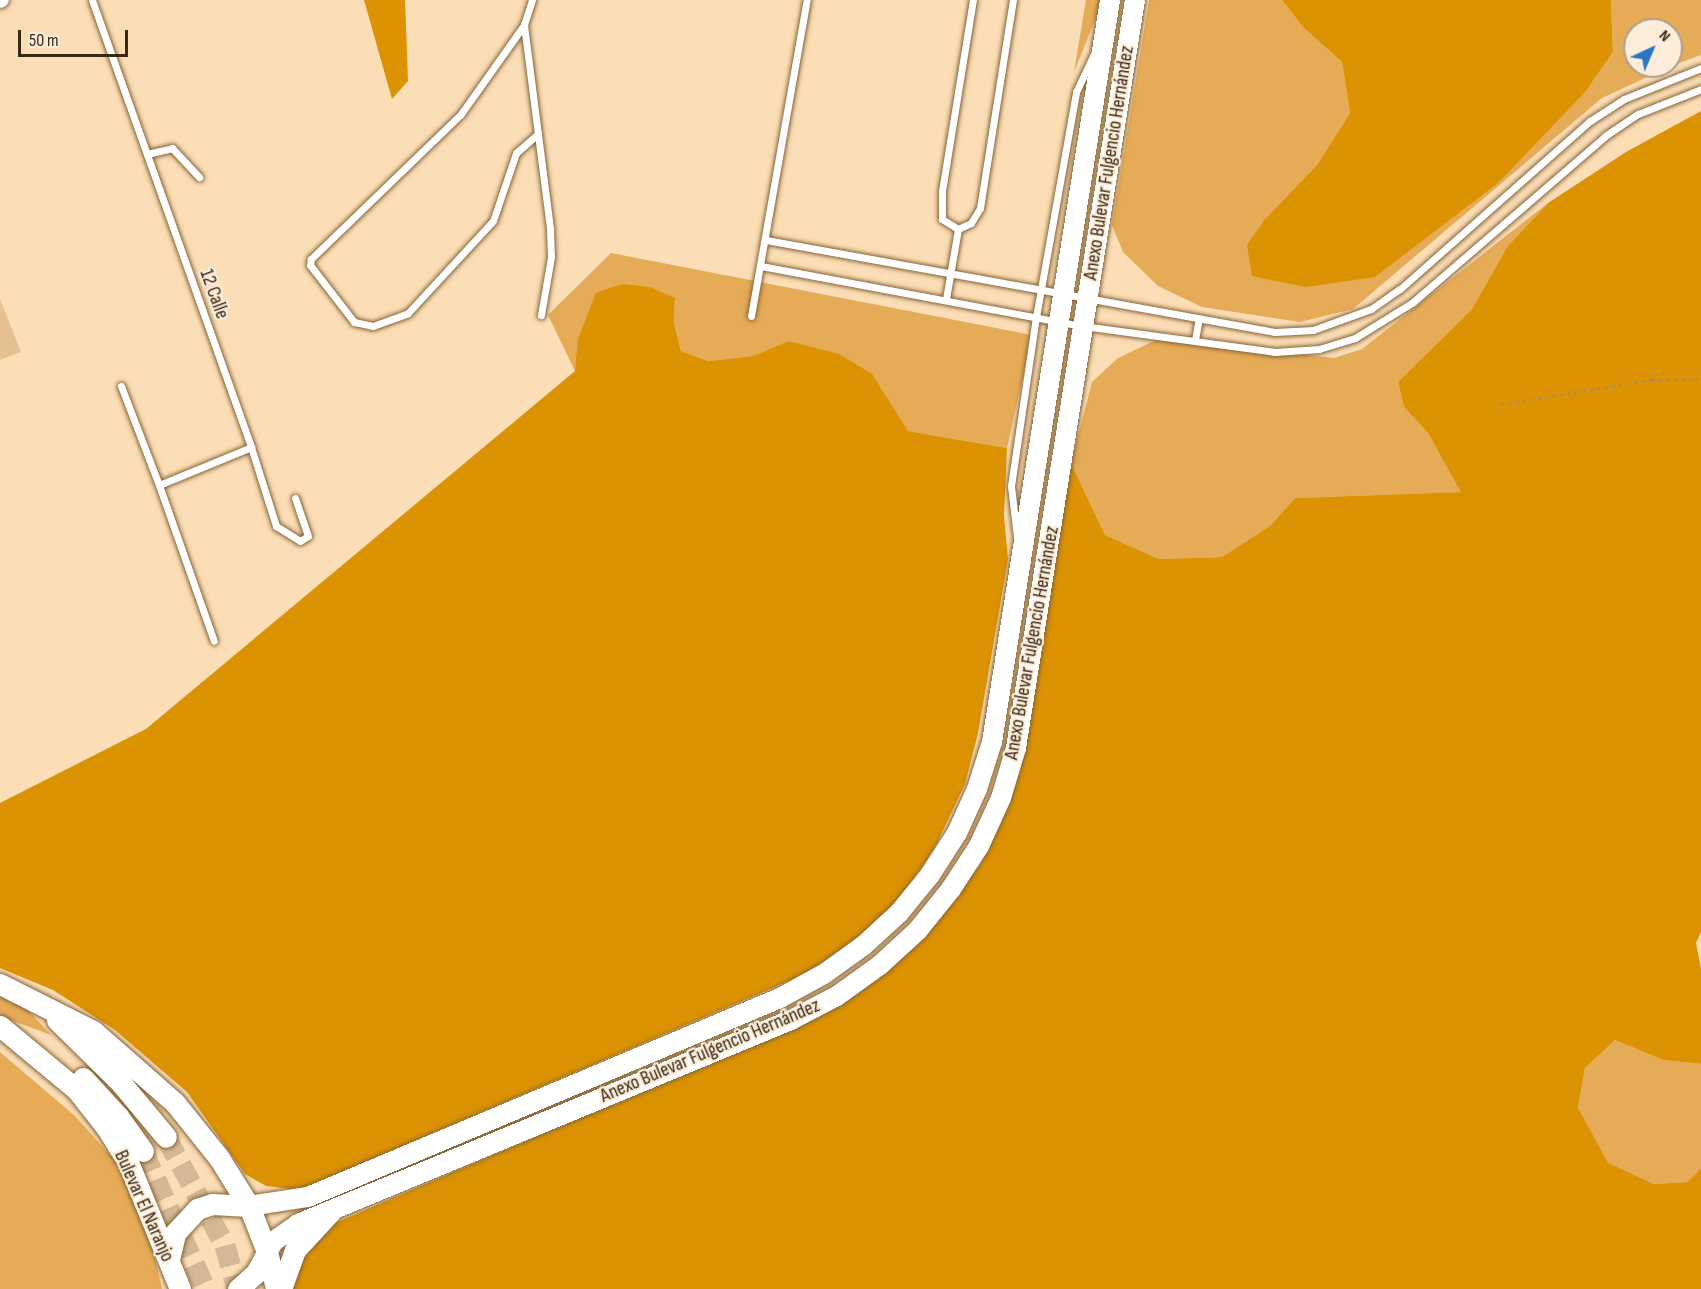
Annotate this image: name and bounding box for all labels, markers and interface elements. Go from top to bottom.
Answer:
scale bar [21,18,130,56]
north arrow [1623,18,1683,78]
text: N [1655,26,1674,46]
text: 50 m [29,30,59,51]
street label: Anexo Bulevar Fulgencio Hernández [1079,44,1139,282]
street label: 12 Calle [194,266,234,322]
street label: Anexo Bulevar Fulgencio Hernández [1000,524,1064,762]
street label: Anexo Bulevar Fulgencio Hernández [596,994,824,1108]
street label: Bulevar El Naranjo [109,1147,179,1265]

